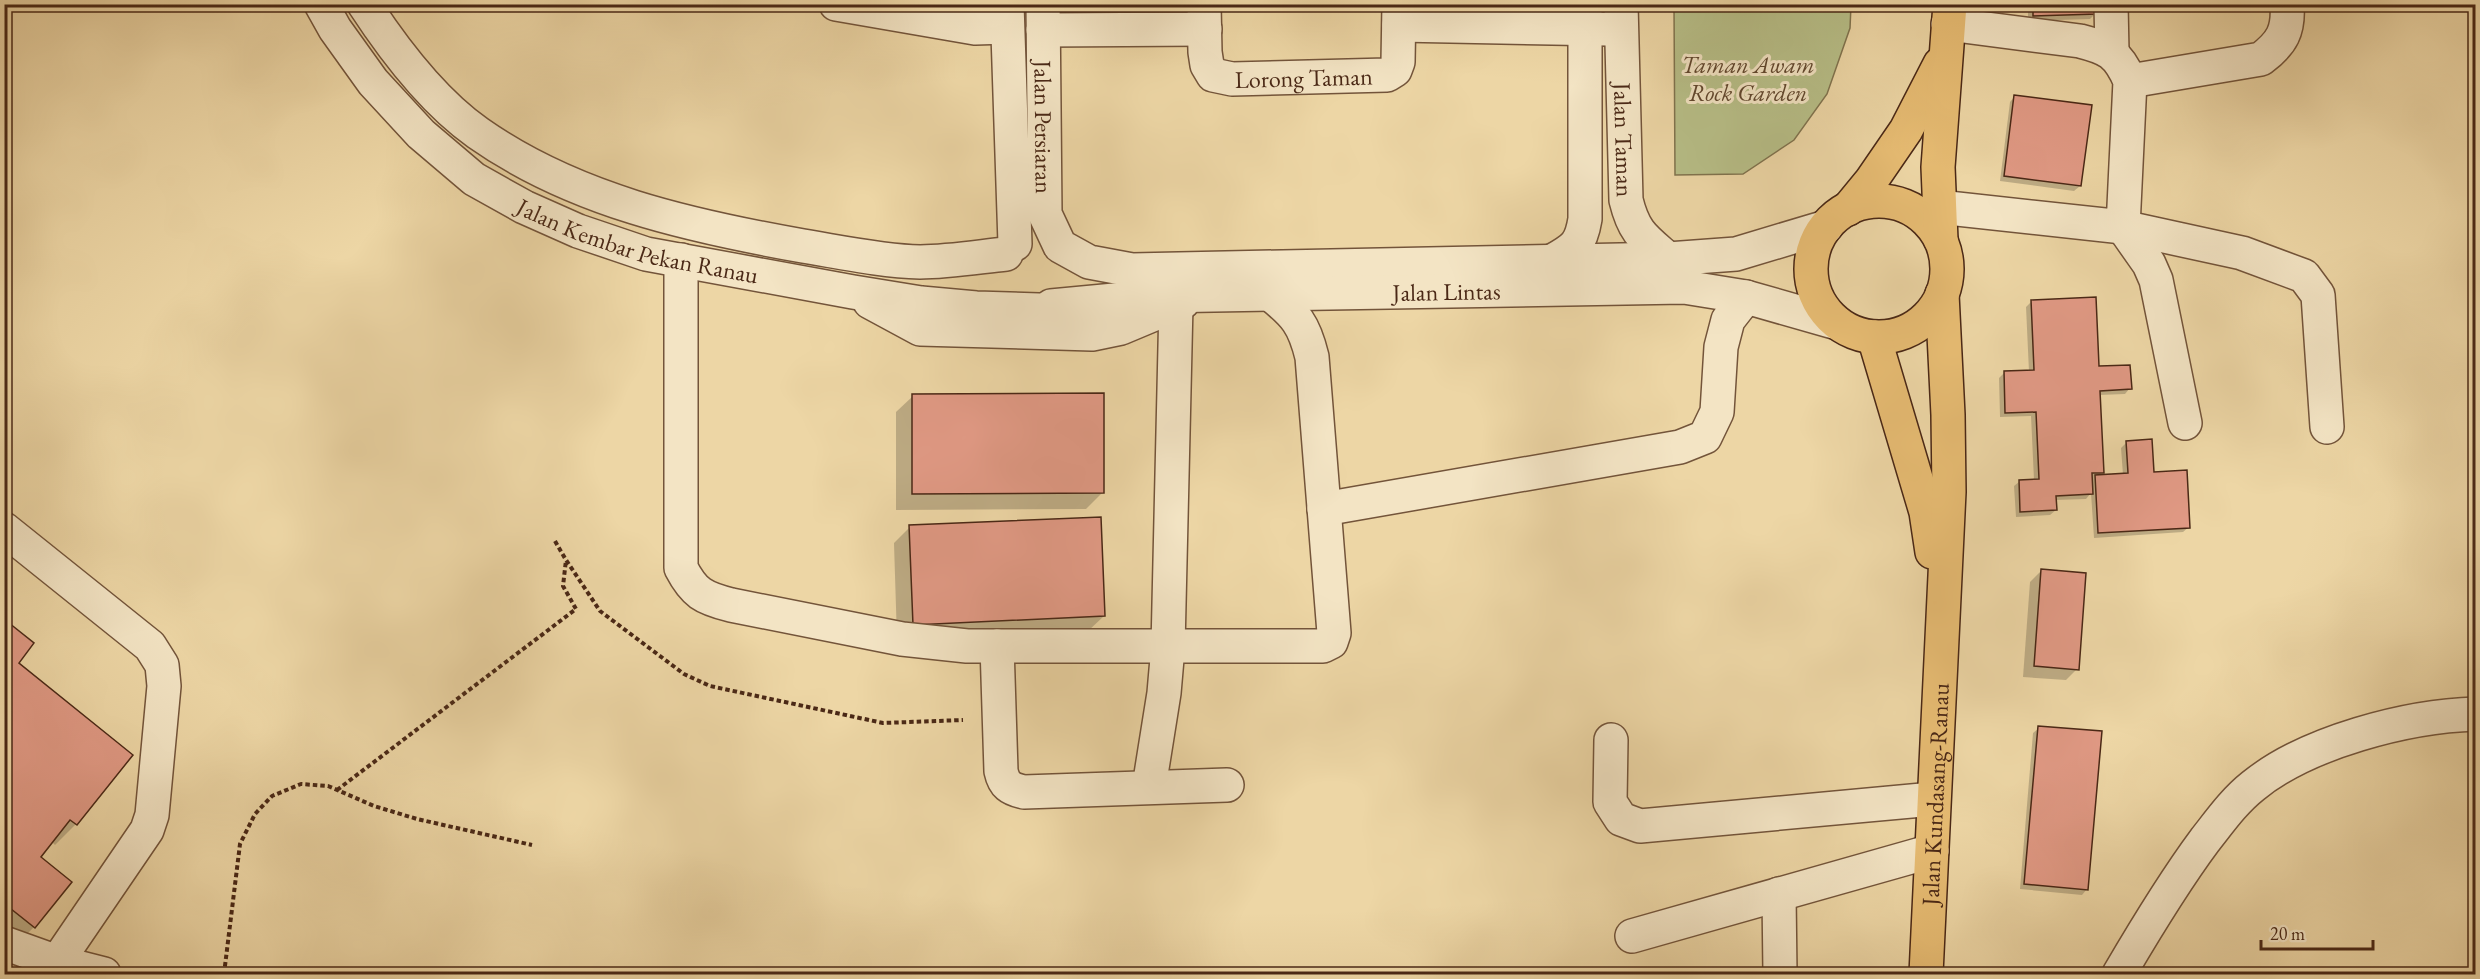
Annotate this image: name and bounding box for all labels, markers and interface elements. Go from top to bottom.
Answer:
park label: Taman Awam Rock Garden [1682,49,1814,108]
street label: Jalan Persiaran [1028,58,1060,194]
street label: Lorong Taman [1234,60,1373,94]
street label: Jalan Taman [1607,80,1641,198]
street label: Jalan Kembar Pekan Ranau [510,190,761,290]
street label: Jalan Lintas [1390,275,1501,308]
street label: Jalan Kundasang-Ranau [1914,682,1955,908]
scale bar [2261,913,2374,951]
text: 20 m [2270,922,2305,945]

